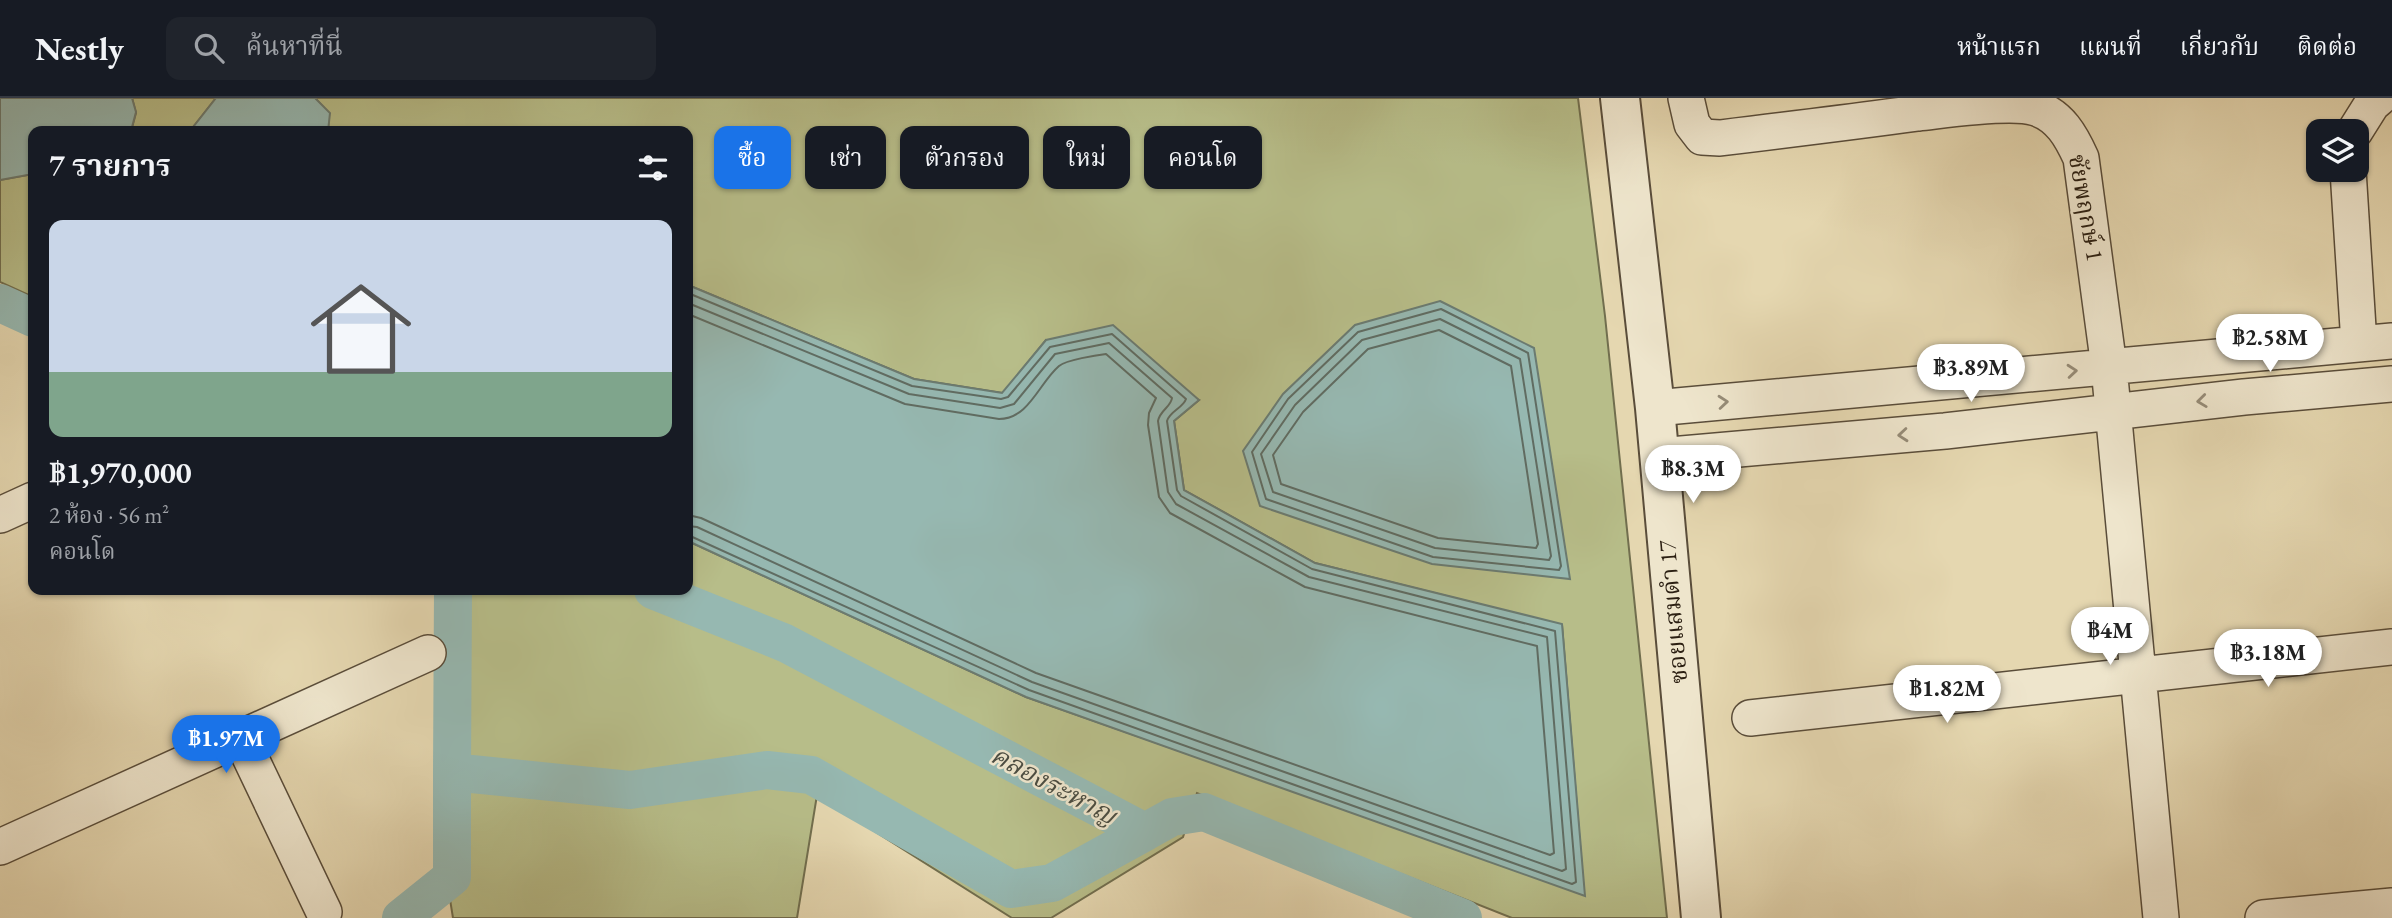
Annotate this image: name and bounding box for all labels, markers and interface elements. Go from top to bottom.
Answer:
search box [166,17,656,80]
text: Nestly [35,27,124,70]
icon: search [190,29,228,67]
text: ค้นหาที่นี่ [246,29,343,63]
text: หน้าแรก [1957,31,2041,62]
text: แผนที่ [2079,31,2142,62]
text: เกี่ยวกับ [2180,31,2259,62]
text: ติดต่อ [2297,31,2357,62]
map controls [2306,119,2369,182]
button: layers [2306,119,2369,182]
chip: ซื้อ [714,126,791,189]
chip: เช่า [805,126,886,189]
chip: ตัวกรอง [900,126,1029,189]
chip: ใหม่ [1043,126,1130,189]
chip: คอนโด [1144,126,1262,189]
text: 7 รายการ [49,146,171,185]
icon: filters [634,149,672,187]
street label: ชัยพฤกษ์ 1 [2062,152,2111,264]
icon: home [298,266,424,392]
pin: ฿2.58M [2213,314,2327,374]
text: ฿2.58M [2232,322,2308,352]
pin: ฿3.89M [1914,344,2028,404]
text: ฿3.89M [1933,352,2009,382]
one-way arrow [2066,363,2077,378]
one-way arrow [1717,394,1729,409]
one-way arrow [2196,394,2208,409]
one-way arrow [1897,427,1909,442]
pin: ฿8.3M [1644,446,1742,505]
text: ฿1,970,000 [49,453,192,492]
text: ฿8.3M [1661,453,1725,483]
text: 2 ห้อง · 56 m² [49,500,169,530]
text: คอนโด [49,536,116,566]
street label: ซอยแสมดำ 17 [1651,539,1694,685]
pin: ฿4M [2076,608,2144,667]
text: ฿4M [2087,615,2133,645]
pin: ฿3.18M [2211,630,2325,689]
text: ฿3.18M [2230,637,2306,667]
pin: ฿1.82M [1890,666,2004,725]
text: ฿1.82M [1909,673,1985,703]
pin: ฿1.97M [169,716,283,775]
text: ฿1.97M [188,723,264,753]
water label: คลองระหาญ [985,738,1124,833]

